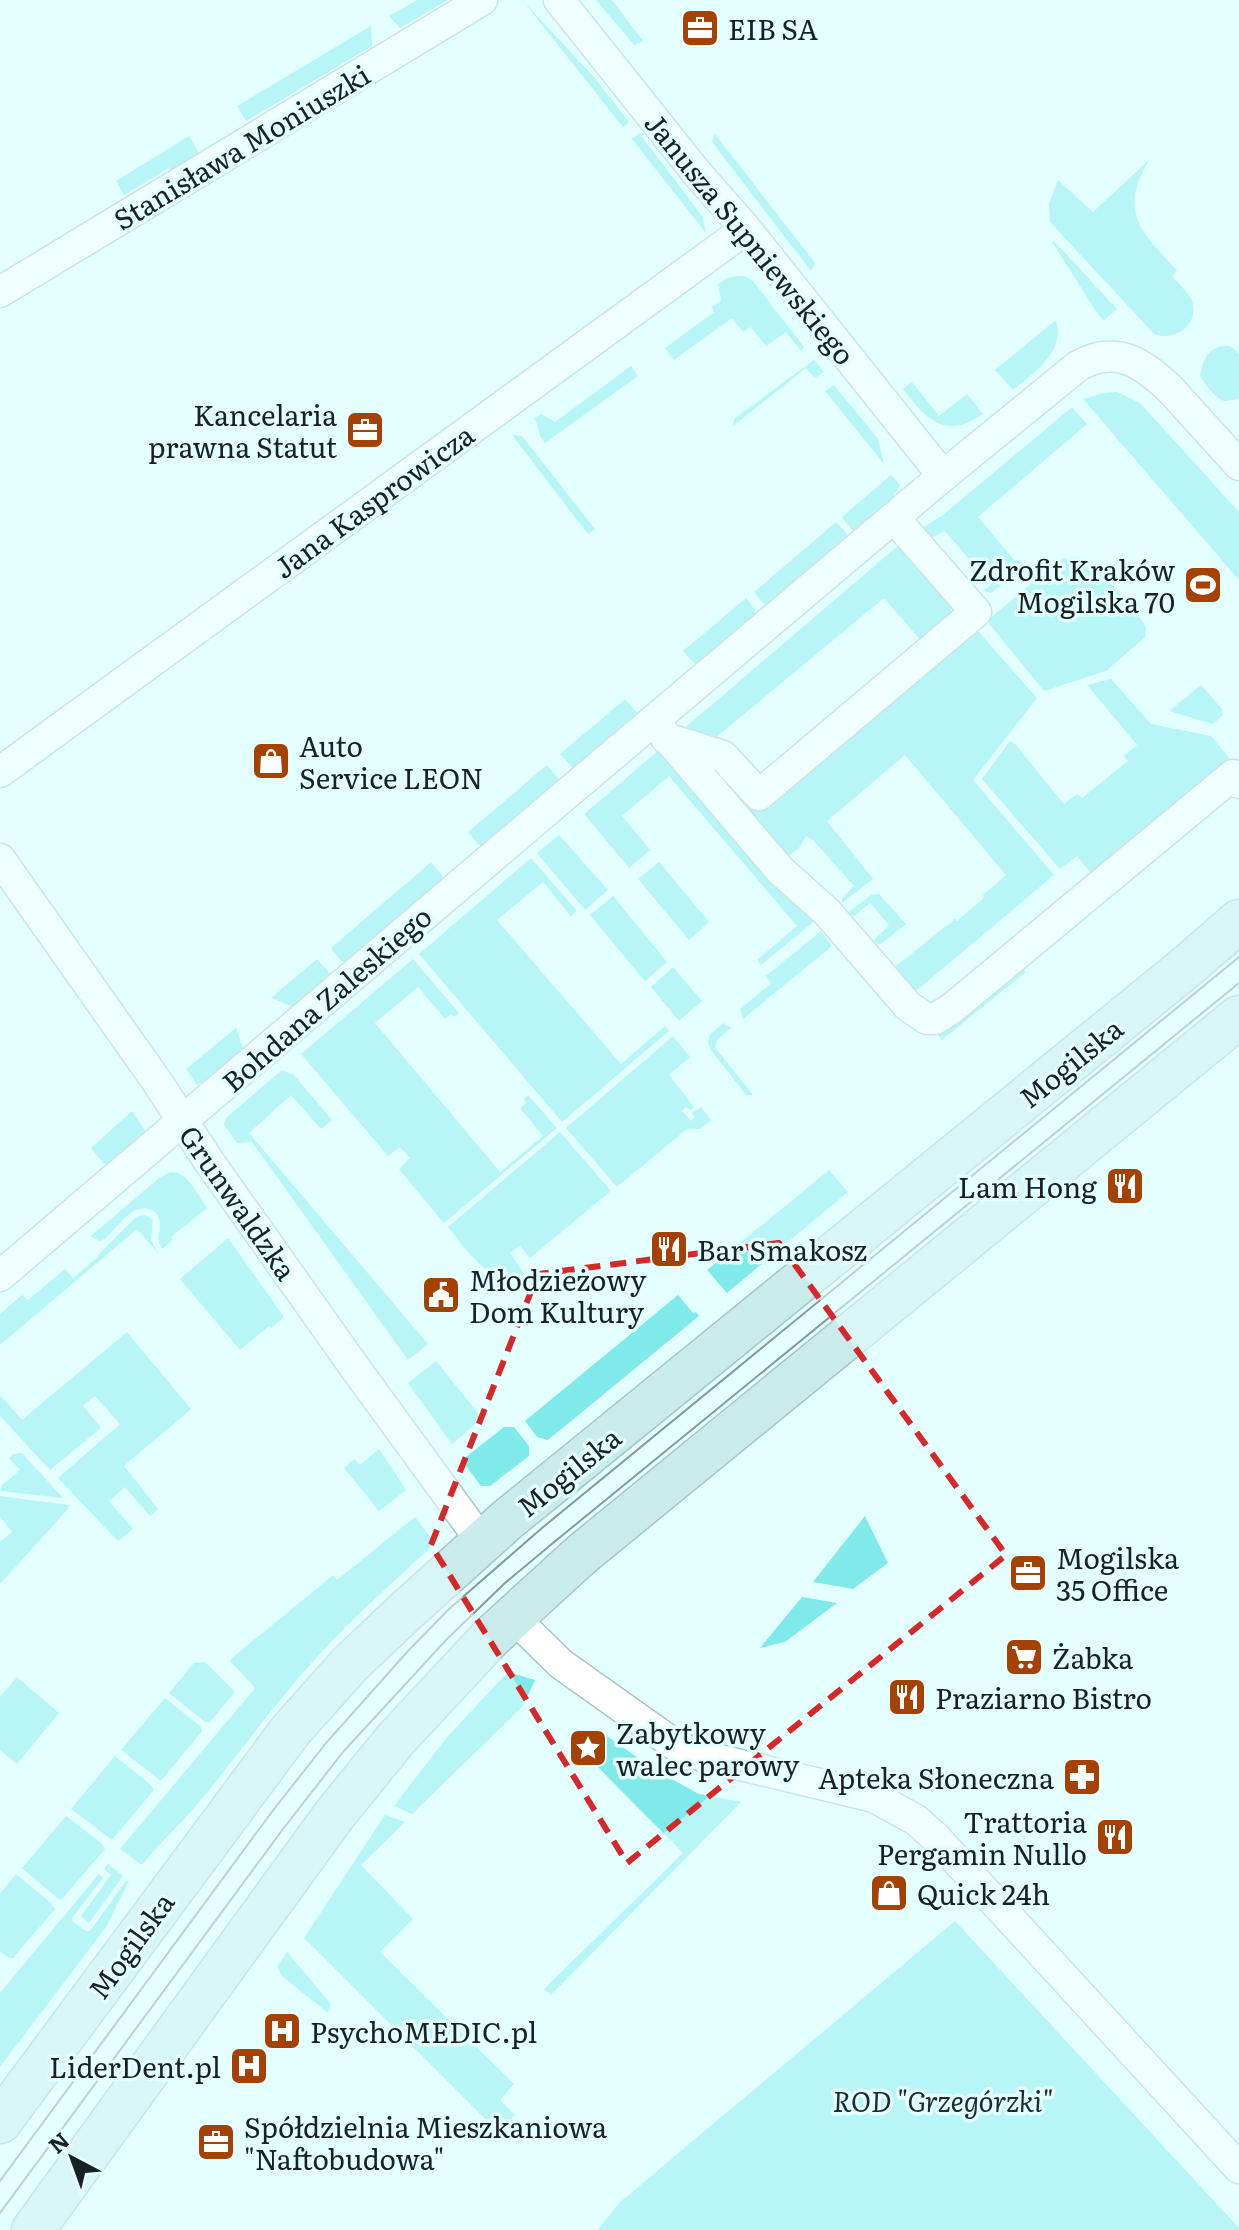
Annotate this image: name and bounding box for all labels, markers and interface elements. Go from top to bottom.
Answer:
office icon: EIB SA [679,7,721,49]
place label: EIB SA [728,7,819,49]
street label: Stanisława Moniuszki [105,53,377,239]
street label: Janusza Supniewskiego [636,103,866,373]
place label: Kancelaria prawna Statut [148,393,338,467]
office icon: Kancelaria prawna Statut [344,409,386,451]
street label: Jana Kasprowicza [264,413,482,587]
place label: Zdrofit Kraków Mogilska 70 [969,548,1175,622]
sports icon: Zdrofit Kraków Mogilska 70 [1182,564,1224,606]
place label: Auto Service LEON [299,724,483,798]
shop icon: Auto Service LEON [250,740,292,782]
street label: Bohdana Zaleskiego [212,895,440,1101]
street label: Mogilska [1009,1007,1131,1117]
street label: Grunwaldzka [170,1116,308,1288]
place label: Lam Hong [958,1165,1097,1207]
restaurant icon: Lam Hong [1104,1165,1146,1207]
restaurant icon: Bar Smakosz [648,1228,690,1270]
place label: Bar Smakosz [697,1228,867,1270]
place label: Młodzieżowy Dom Kultury [469,1258,647,1332]
public building icon: Młodzieżowy Dom Kultury [420,1274,462,1316]
street label: Mogilska [507,1416,629,1526]
place label: Mogilska 35 Office [1056,1536,1179,1610]
office icon: Mogilska 35 Office [1007,1552,1049,1594]
supermarket icon: Żabka [1003,1636,1045,1678]
place label: Żabka [1052,1636,1133,1678]
restaurant icon: Praziarno Bistro [886,1676,928,1718]
place label: Praziarno Bistro [935,1676,1152,1718]
place label: Zabytkowy walec parowy [616,1711,800,1785]
place icon: Zabytkowy walec parowy [567,1727,609,1769]
place label: Apteka Słoneczna [818,1756,1054,1798]
pharmacy icon: Apteka Słoneczna [1061,1756,1103,1798]
place label: Trattoria Pergamin Nullo [877,1800,1087,1874]
restaurant icon: Trattoria Pergamin Nullo [1094,1816,1136,1858]
shop icon: Quick 24h [868,1872,910,1914]
place label: Quick 24h [917,1872,1050,1914]
street label: Mogilska [77,1883,183,2007]
hospital icon: PsychoMEDIC.pl [261,2010,303,2052]
place label: PsychoMEDIC.pl [310,2010,537,2052]
place label: LiderDent.pl [49,2045,221,2087]
hospital icon: LiderDent.pl [228,2045,270,2087]
park label: ROD "Grzegórzki" [833,2079,1053,2121]
place label: Spółdzielnia Mieszkaniowa "Naftobudowa" [244,2105,607,2179]
north arrow [32,2118,112,2198]
office icon: Spółdzielnia Mieszkaniowa "Naftobudowa" [195,2121,237,2163]
text: N [40,2123,76,2160]

